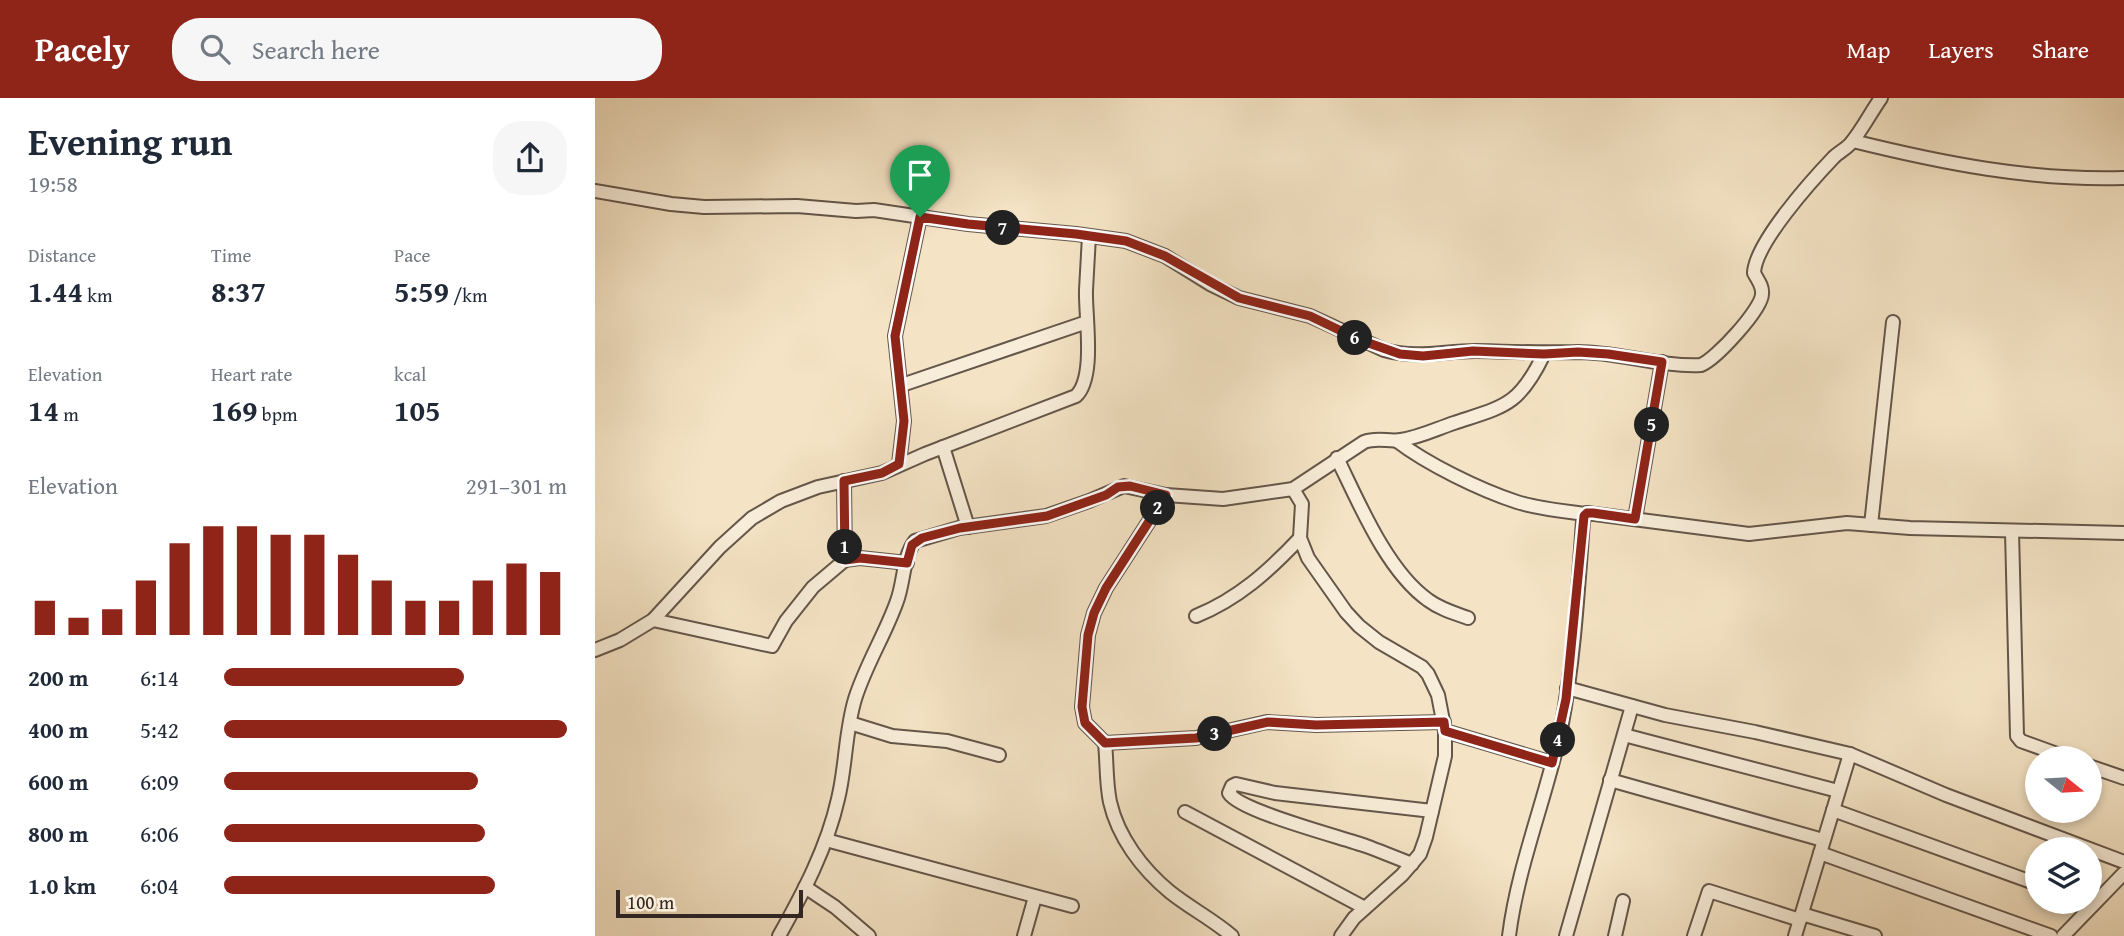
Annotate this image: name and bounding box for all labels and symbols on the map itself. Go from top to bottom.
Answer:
pin [890,145,950,217]
pin: 7 [985,211,1021,246]
pin: 6 [1337,320,1373,356]
pin: 5 [1635,408,1669,442]
pin: 2 [1141,490,1175,526]
pin: 1 [827,530,863,564]
pin: 3 [1197,716,1233,752]
pin: 4 [1541,722,1576,758]
north arrow [2025,746,2102,822]
scale bar [616,887,803,919]

